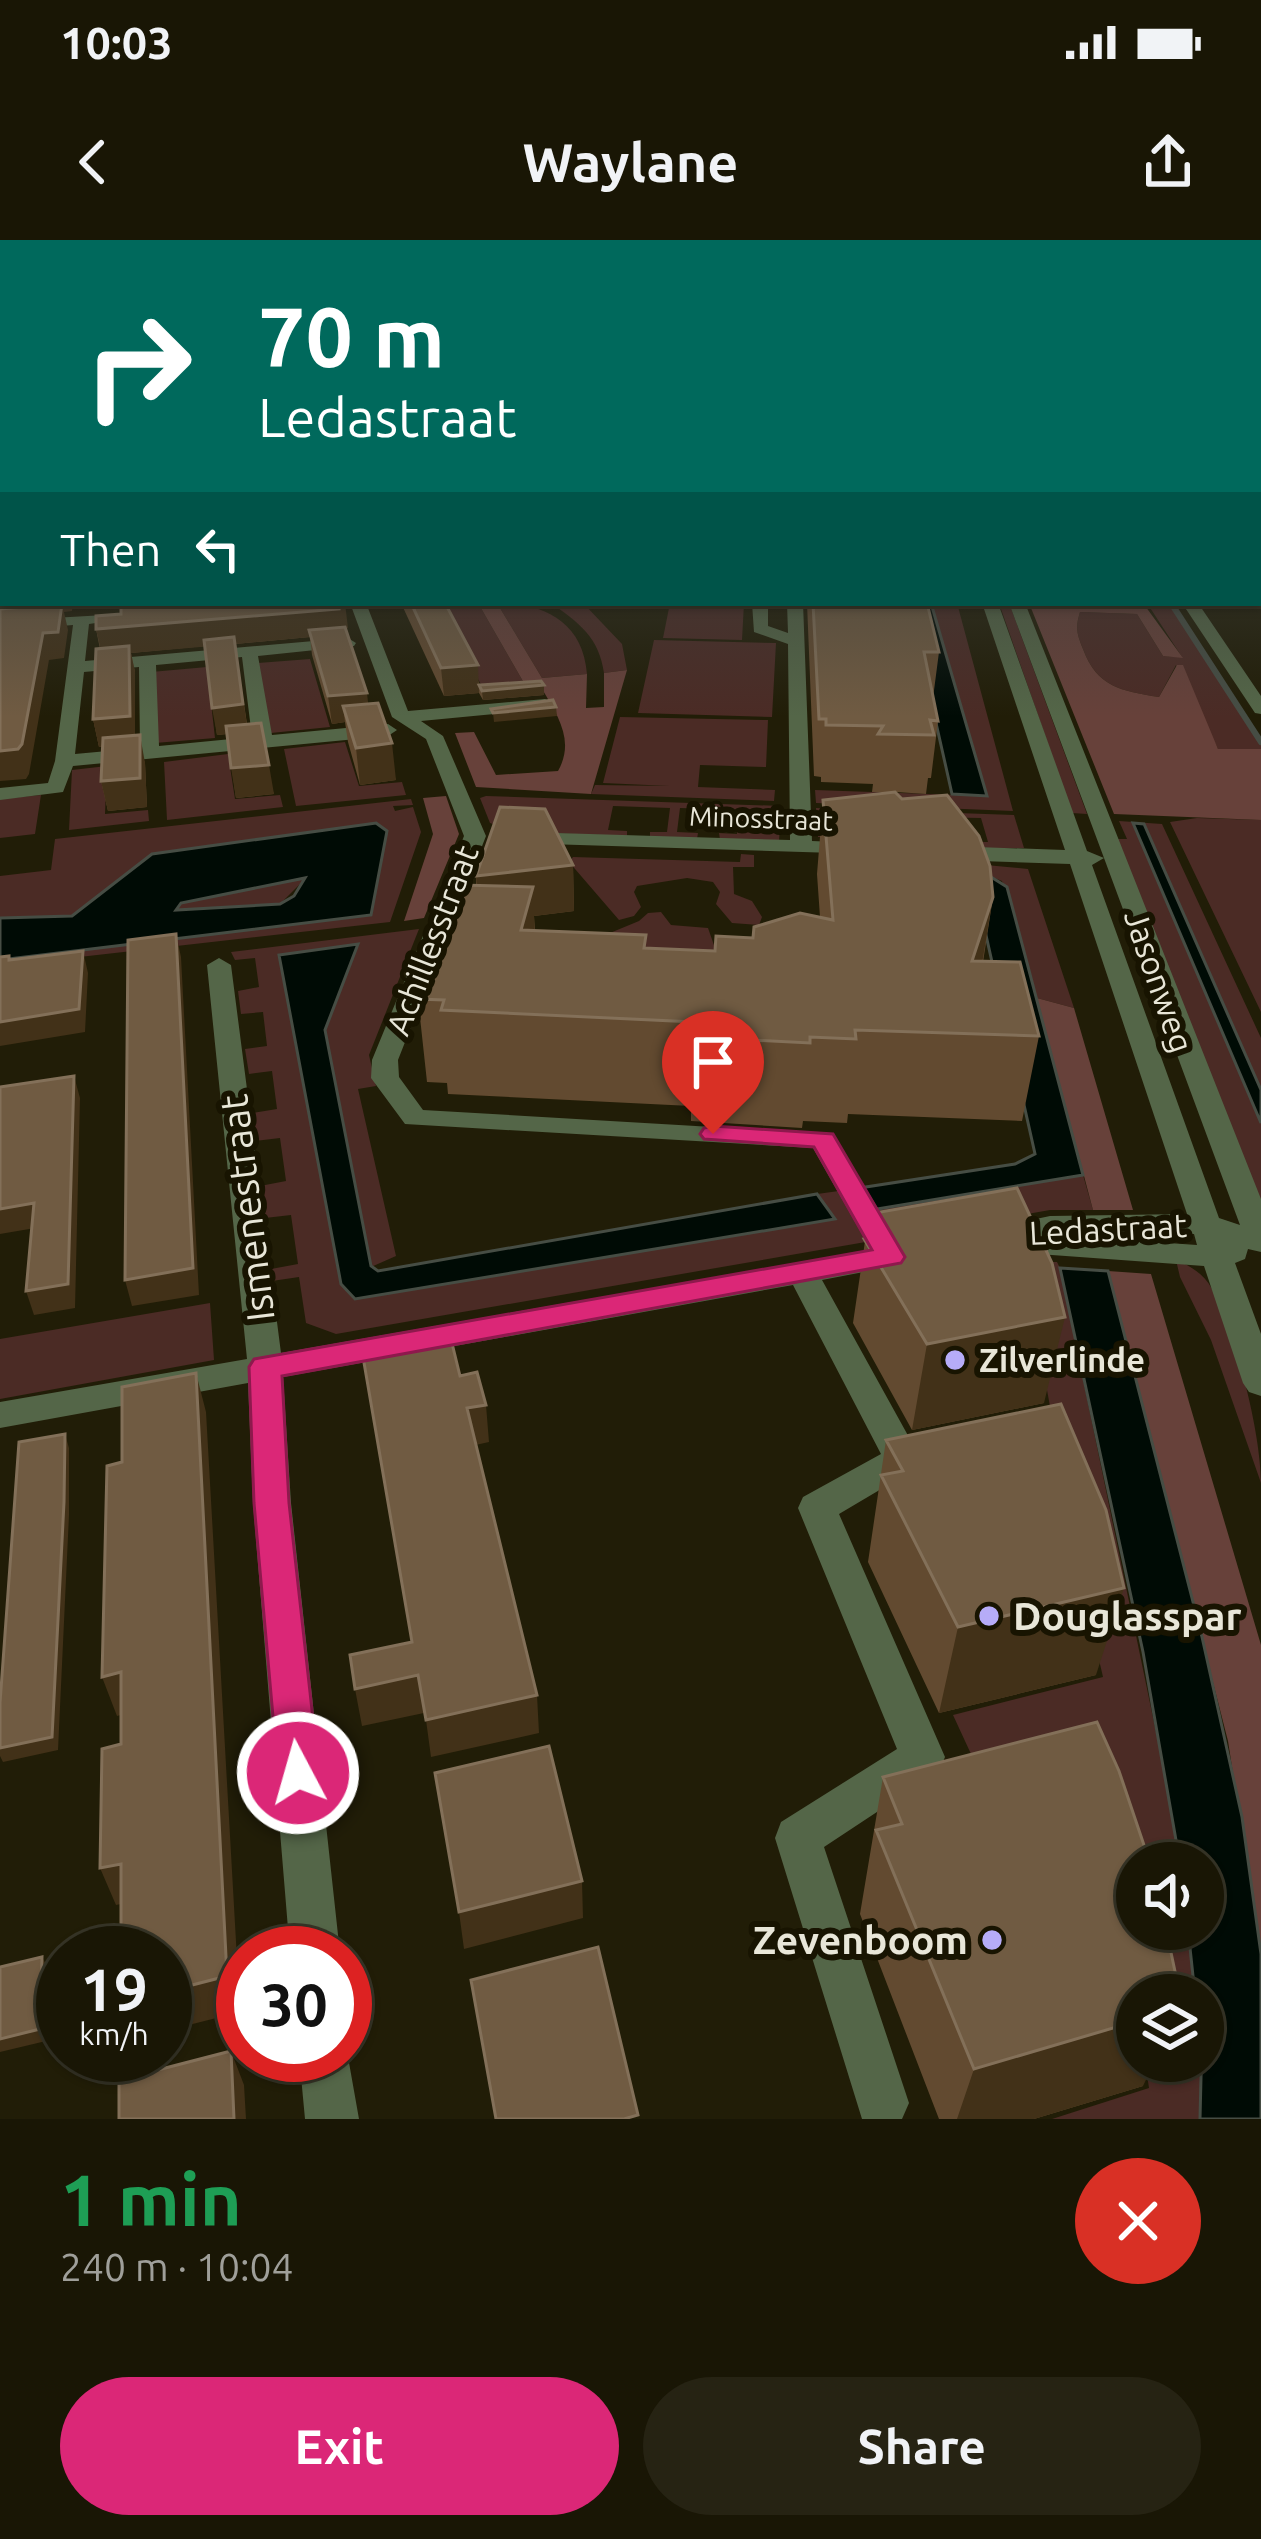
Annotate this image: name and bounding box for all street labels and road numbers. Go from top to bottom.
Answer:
street label: Minosstraat [689,800,834,836]
street label: Achillesstraat [378,840,485,1040]
street label: Jasonweg [1118,905,1201,1057]
street label: Ismenestraat [211,1092,282,1324]
street label: Ledastraat [1028,1206,1188,1251]

